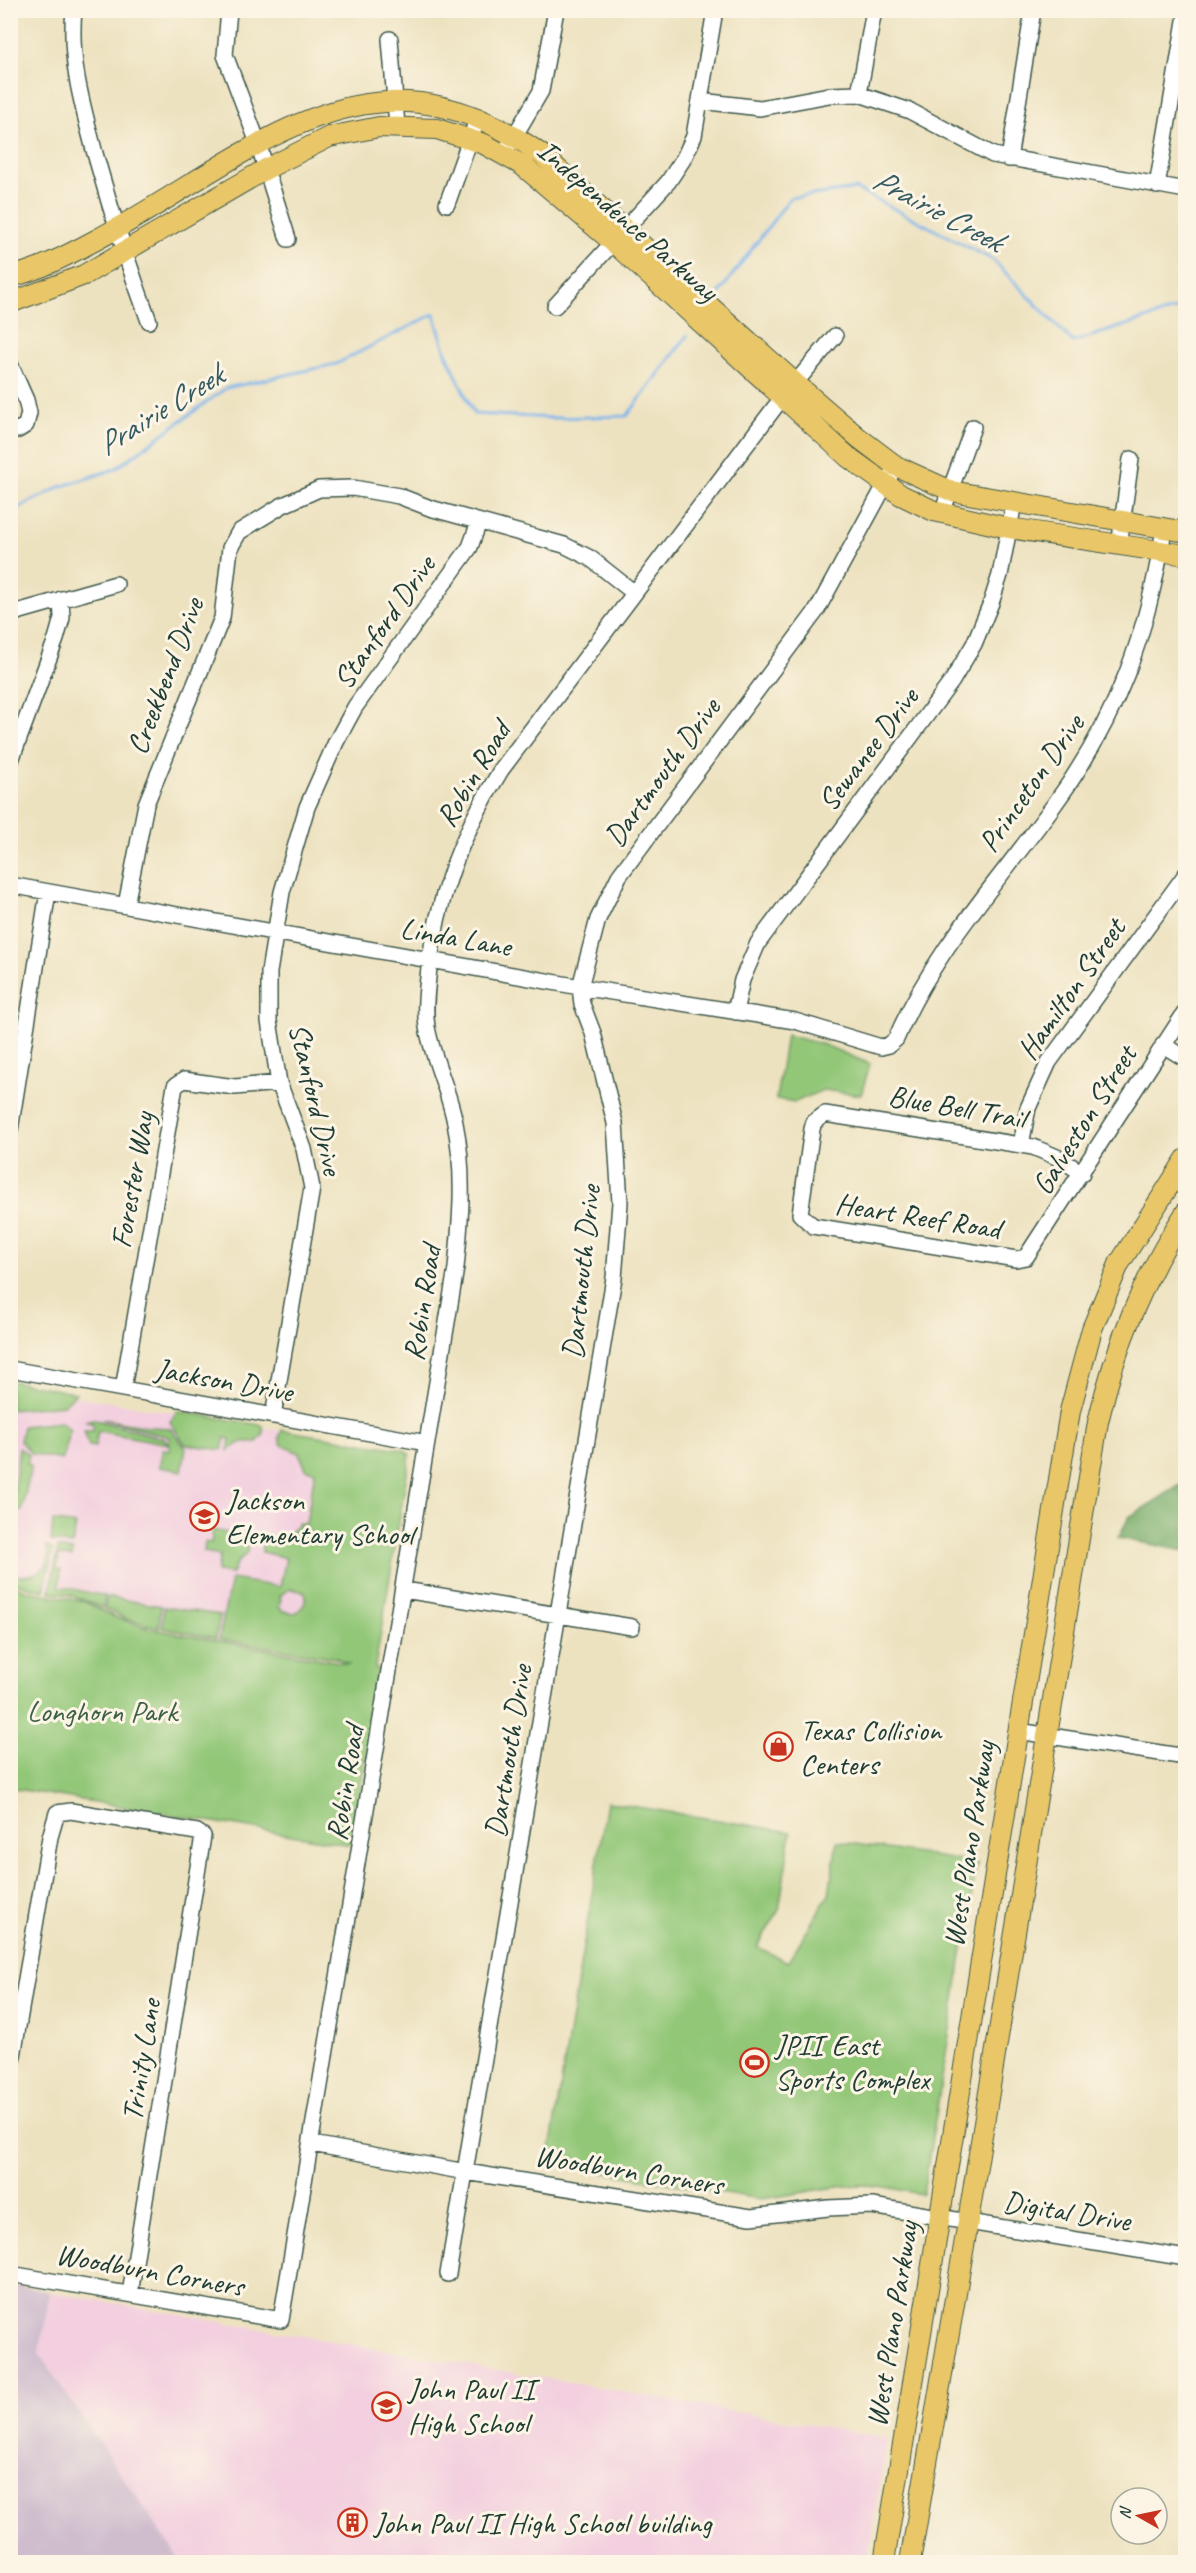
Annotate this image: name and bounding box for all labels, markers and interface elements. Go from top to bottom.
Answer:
street label: Independence Parkway [529,131,728,310]
water label: Prairie Creek [866,159,1015,264]
water label: Prairie Creek [89,352,235,465]
street label: Stanford Drive [324,546,445,696]
street label: Creekbend Drive [118,590,213,760]
street label: Sewanee Drive [809,678,928,818]
street label: Dartmouth Drive [595,689,730,854]
street label: Princeton Drive [970,705,1094,859]
street label: Robin Road [427,711,521,834]
street label: Linda Lane [398,909,516,966]
street label: Hamilton Street [1009,909,1135,1067]
street label: Stanford Drive [280,1020,352,1181]
street label: Galveston Street [1023,1036,1146,1202]
street label: Blue Bell Trail [886,1076,1033,1139]
street label: Forester Way [101,1107,163,1251]
street label: Dartmouth Drive [553,1181,609,1361]
street label: Heart Reef Road [833,1184,1007,1248]
street label: Robin Road [394,1238,451,1363]
street label: Jackson Drive [150,1349,298,1411]
place label: Jackson Elementary School [224,1481,418,1553]
school or university icon: Jackson Elementary School [189,1501,221,1533]
street label: Dartmouth Drive [476,1660,541,1840]
park label: Longhorn Park [27,1692,179,1730]
place label: Texas Collision Centers [800,1711,943,1783]
street label: Robin Road [317,1718,374,1843]
shop icon: Texas Collision Centers [763,1731,795,1763]
street label: West Plano Parkway [934,1737,1004,1949]
street label: Trinity Lane [113,1994,170,2124]
place label: JPII East Sports Complex [773,2026,932,2098]
sports icon: JPII East Sports Complex [738,2046,770,2078]
street label: Woodburn Corners [532,2136,729,2204]
street label: Digital Drive [1001,2182,1135,2240]
street label: West Plano Parkway [857,2217,927,2429]
street label: Woodburn Corners [53,2235,250,2306]
place label: John Paul II High School [406,2370,541,2442]
school or university icon: John Paul II High School [371,2390,403,2422]
north arrow [1109,2486,1169,2546]
place label: John Paul II High School building [372,2504,713,2542]
text: N [1115,2504,1136,2520]
building icon: John Paul II High School building [337,2507,369,2539]

